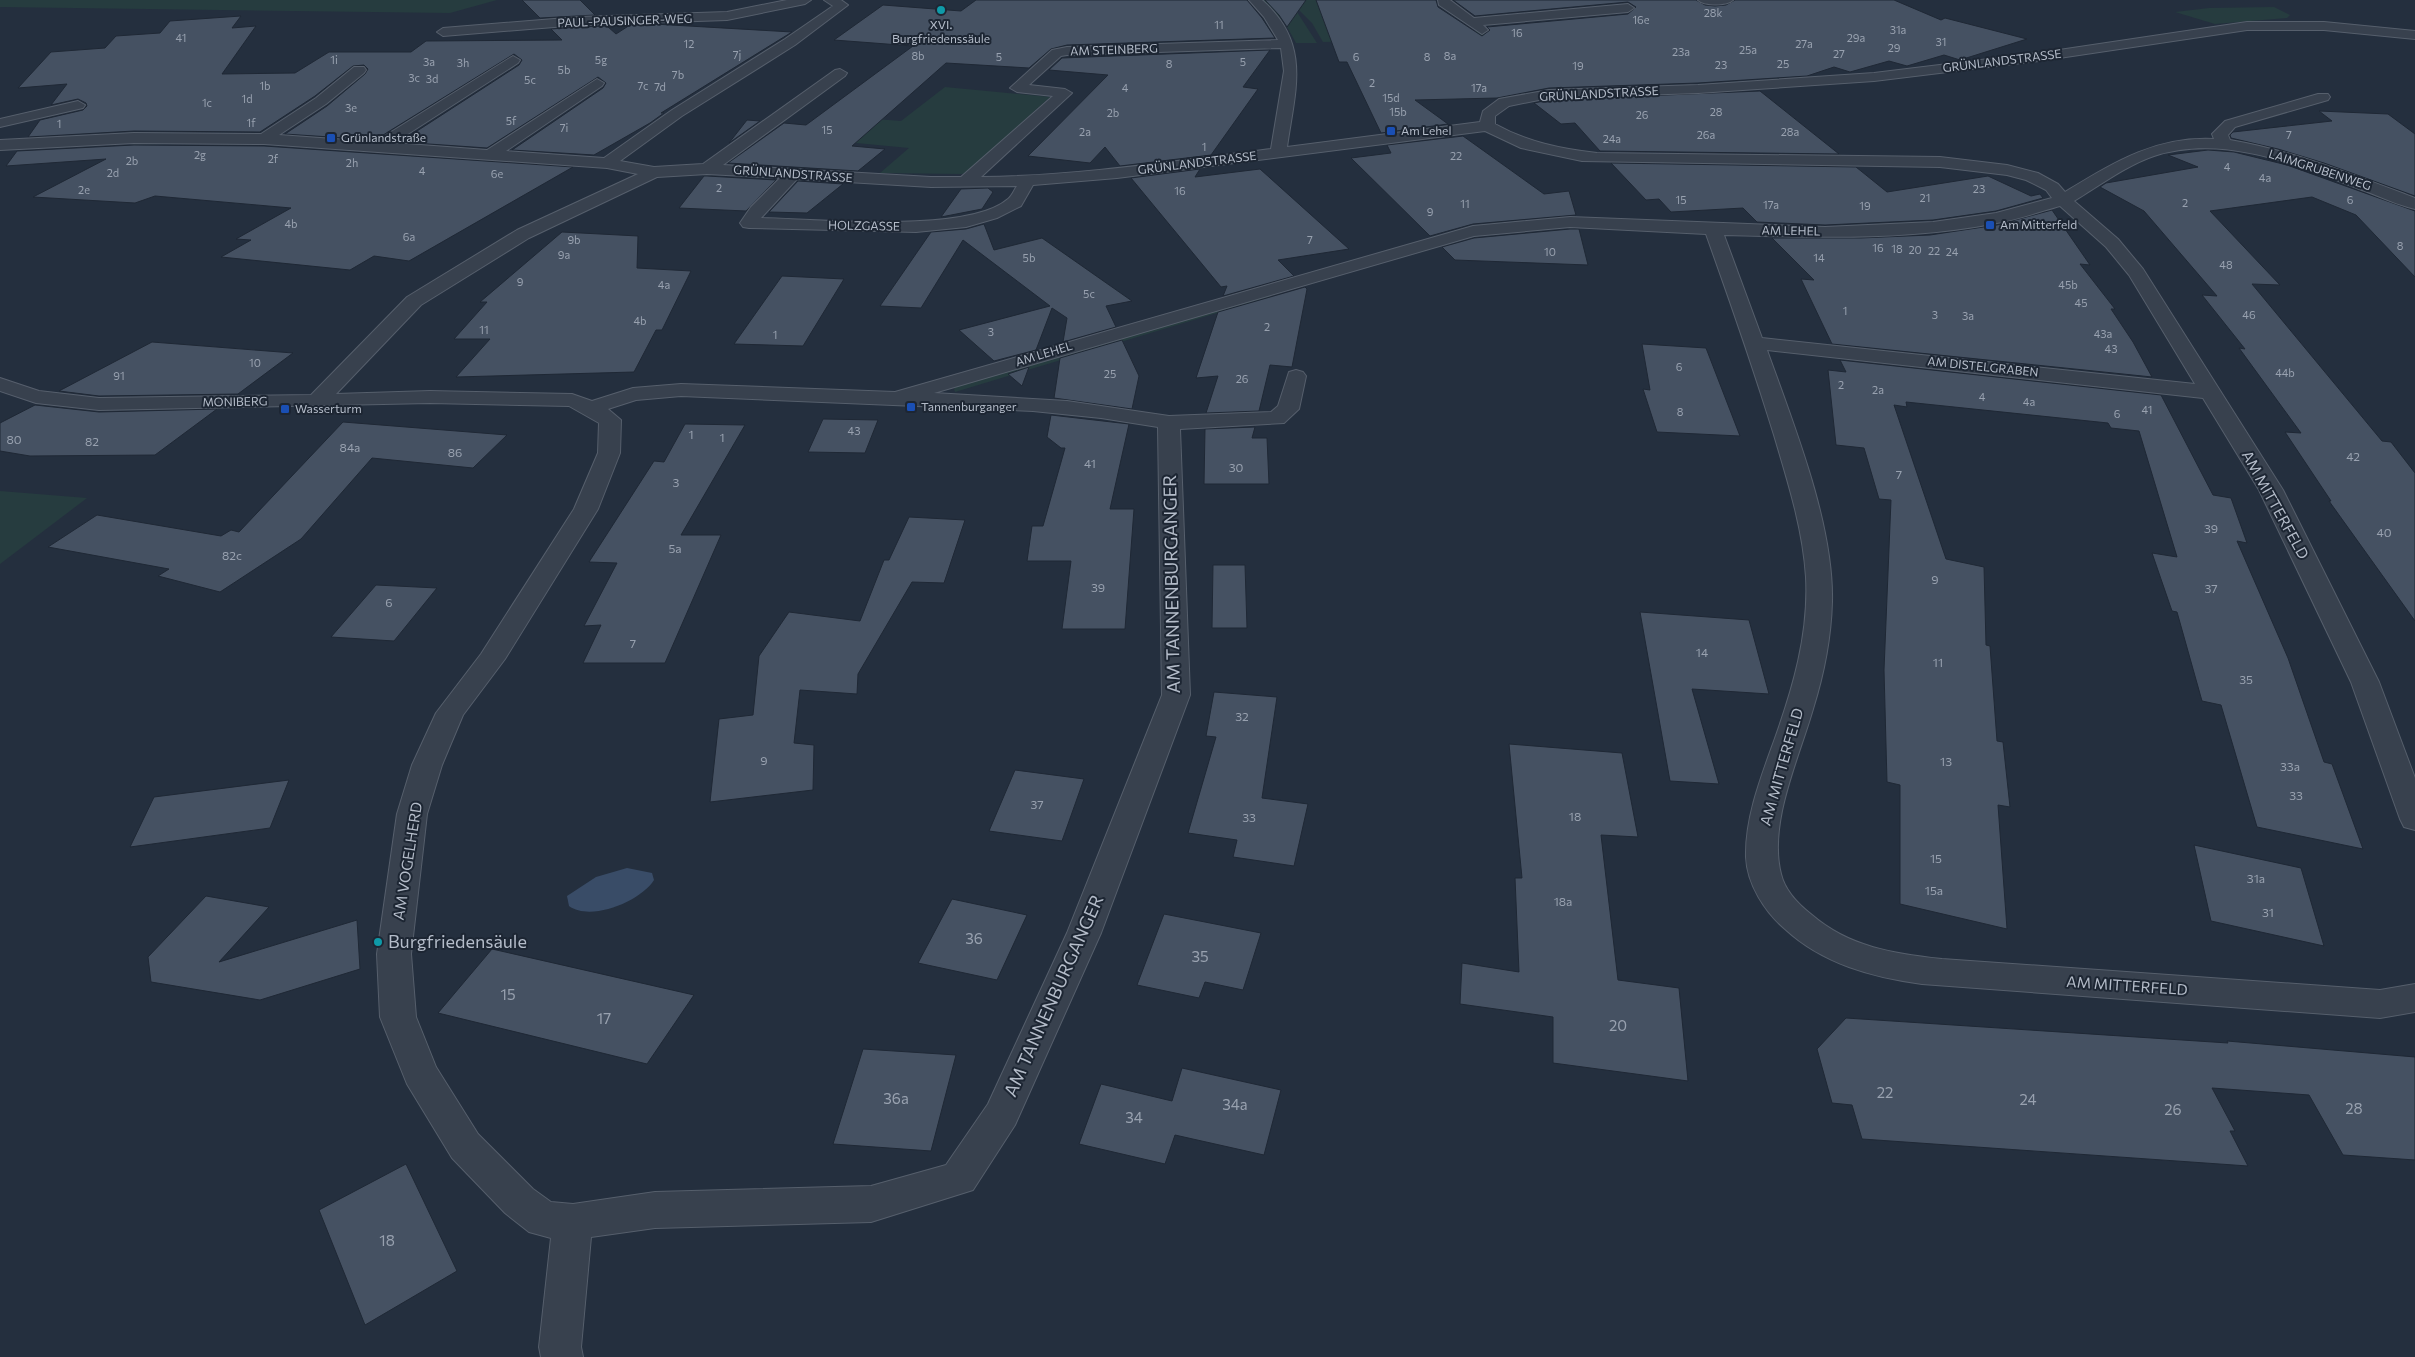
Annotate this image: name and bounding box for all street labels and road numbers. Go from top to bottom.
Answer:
street label: PAUL-PAUSINGER-WEG [557,11,693,29]
street label: AM STEINBERG [1070,40,1158,58]
street label: GRÜNLANDSTRASSE [1942,46,2062,74]
street label: GRÜNLANDSTRASSE [1539,83,1659,103]
street label: LAIMGRUBENWEG [2267,146,2373,192]
street label: GRÜNLANDSTRASSE [1137,148,1257,176]
street label: GRÜNLANDSTRASSE [733,162,853,184]
street label: HOLZGASSE [828,217,900,233]
street label: AM LEHEL [1761,222,1821,238]
street label: AM LEHEL [1013,338,1074,368]
street label: AM DISTELGRABEN [1927,353,2039,379]
street label: MONIBERG [202,393,268,409]
street label: AM MITTERFELD [2239,447,2313,562]
street label: AM TANNENBURGANGER [1158,475,1184,693]
street label: AM MITTERFELD [1756,706,1806,828]
street label: AM VOGELHERD [389,800,425,921]
street label: AM TANNENBURGANGER [999,891,1108,1100]
street label: AM MITTERFELD [2066,972,2188,998]

